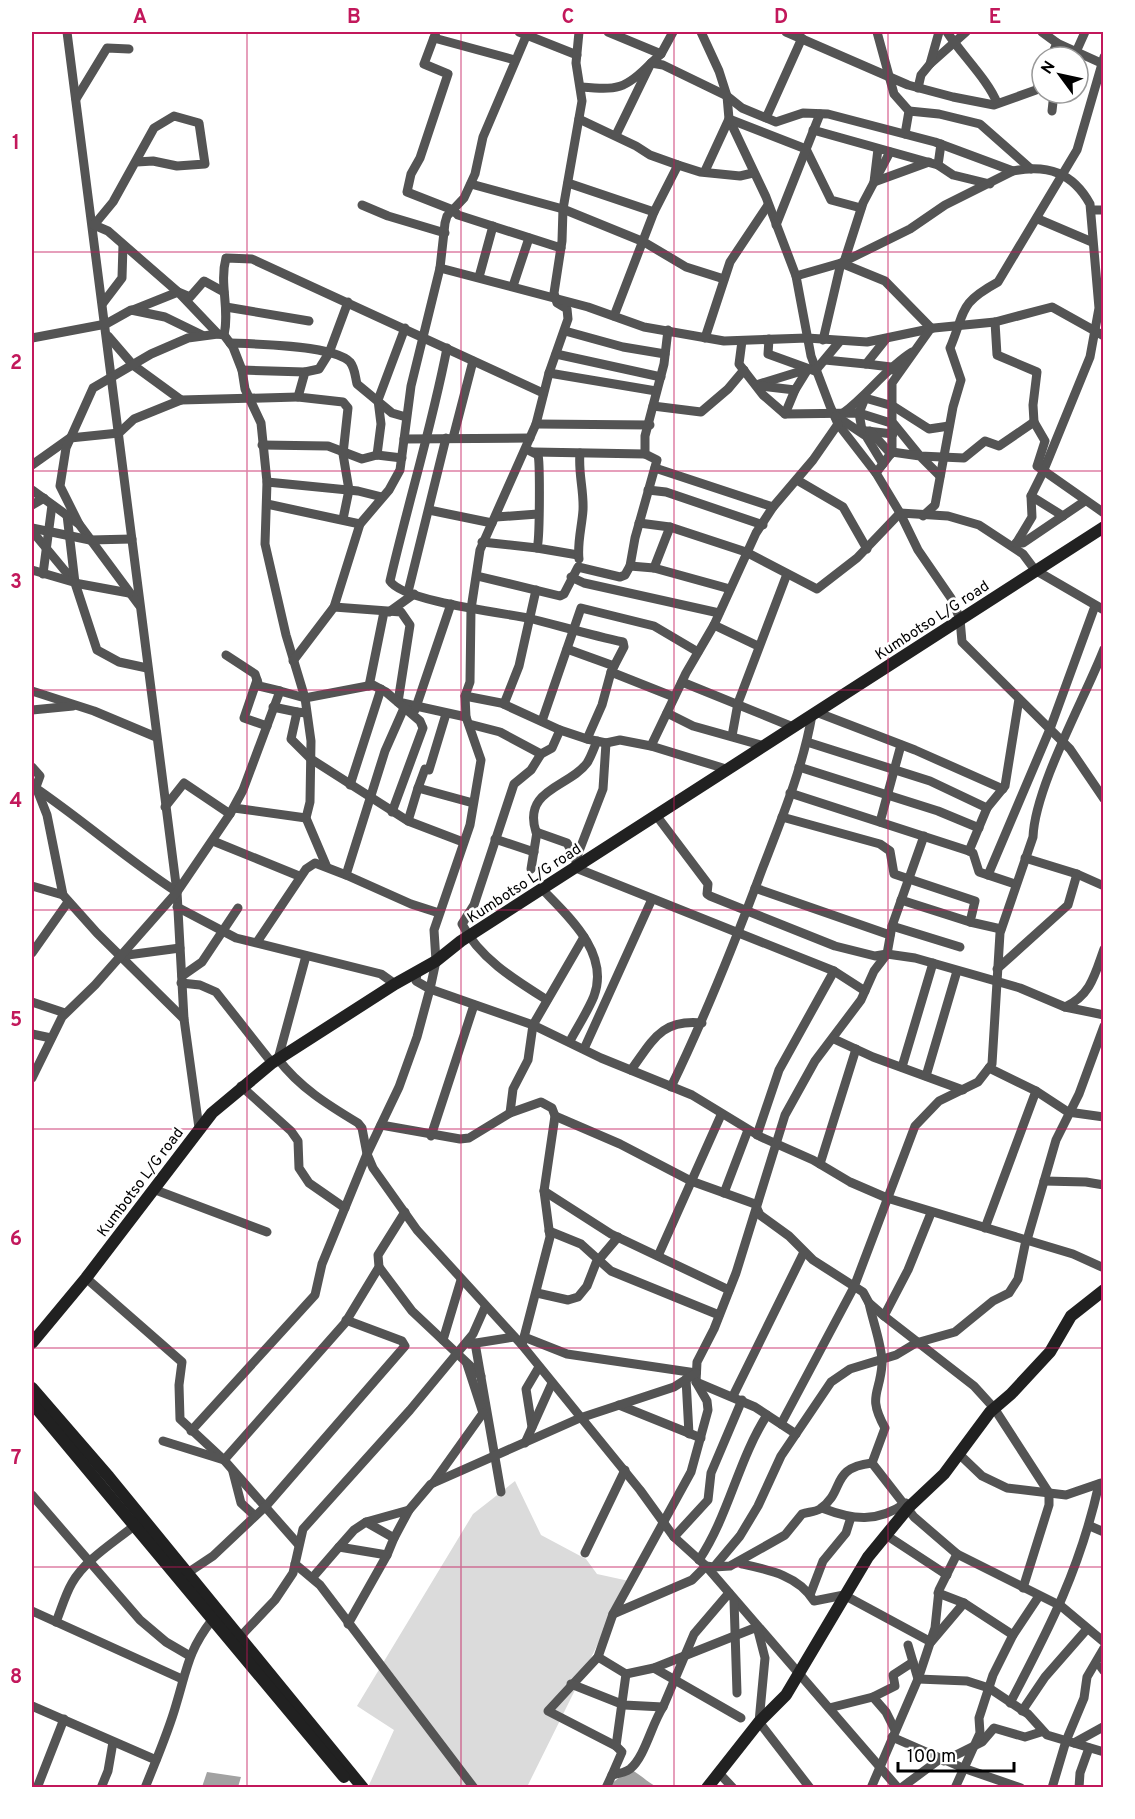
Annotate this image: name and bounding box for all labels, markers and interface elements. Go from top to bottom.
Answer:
text: A [133,5,147,31]
text: B [347,5,361,31]
text: C [562,5,574,31]
text: D [774,5,788,31]
text: E [989,5,1001,31]
north arrow [1030,45,1090,105]
text: N [1038,58,1061,78]
text: 1 [12,131,20,157]
text: 2 [10,351,22,377]
text: 3 [10,570,22,596]
street label: Kumbotso L/G road [872,577,993,665]
text: 4 [10,789,22,815]
street label: Kumbotso L/G road [464,840,585,928]
text: 5 [10,1008,22,1034]
street label: Kumbotso L/G road [94,1124,189,1241]
text: 6 [10,1227,22,1253]
text: 7 [11,1446,21,1472]
text: 8 [10,1665,22,1691]
scale bar [898,1735,1014,1773]
text: 100 m [907,1746,956,1769]

